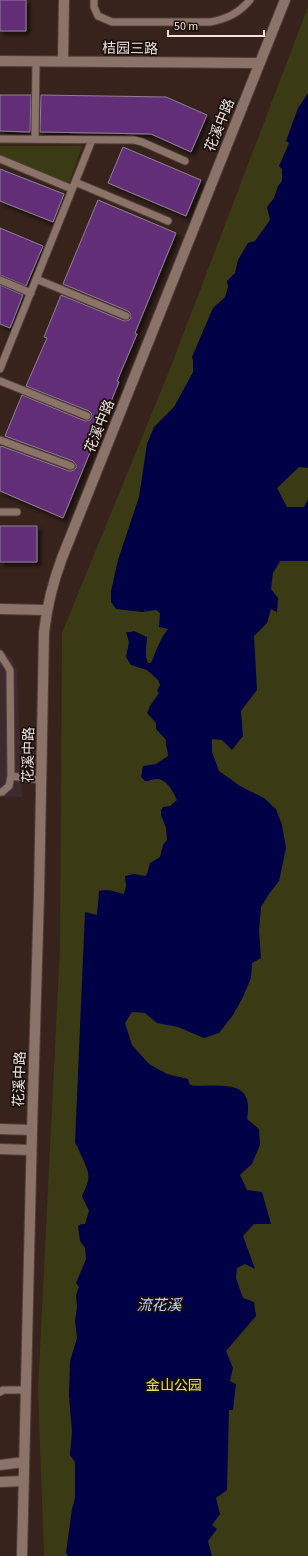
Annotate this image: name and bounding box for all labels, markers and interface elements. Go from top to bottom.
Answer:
scale bar [168,12,264,38]
text: 50 m [174,18,198,35]
street label: 桔园三路 [102,39,158,59]
street label: 花溪中路 [200,96,240,155]
street label: 花溪中路 [80,397,120,456]
street label: 花溪中路 [19,727,39,783]
street label: 花溪中路 [9,1051,31,1107]
water label: 流花溪 [136,1295,183,1316]
park label: 金山公园 [146,1376,202,1396]

